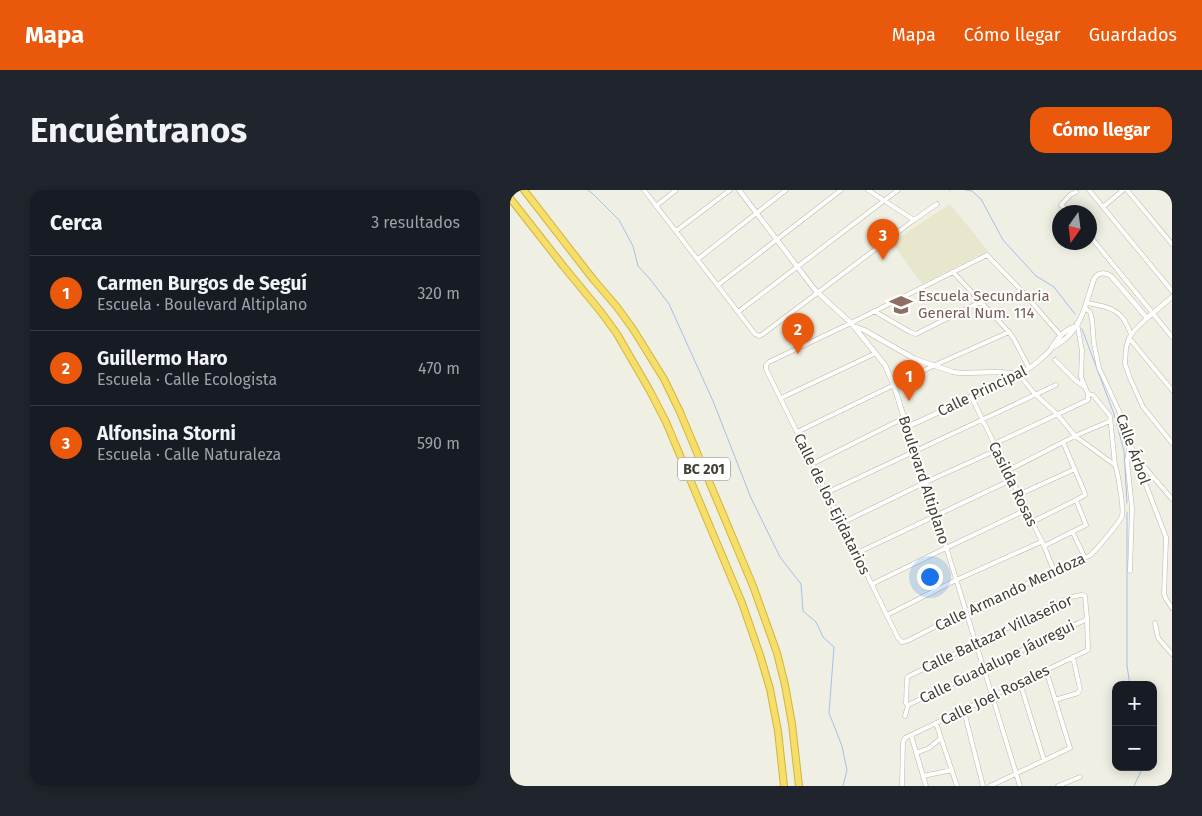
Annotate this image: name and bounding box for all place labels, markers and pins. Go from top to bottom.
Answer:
pin: 3 [867,219,899,260]
place label: Escuela Secundaria General Num. 114 [918,287,1050,322]
school or university icon: Escuela Secundaria General Num. 114 [888,292,914,318]
pin: 2 [782,313,814,354]
pin: 1 [893,360,925,401]

